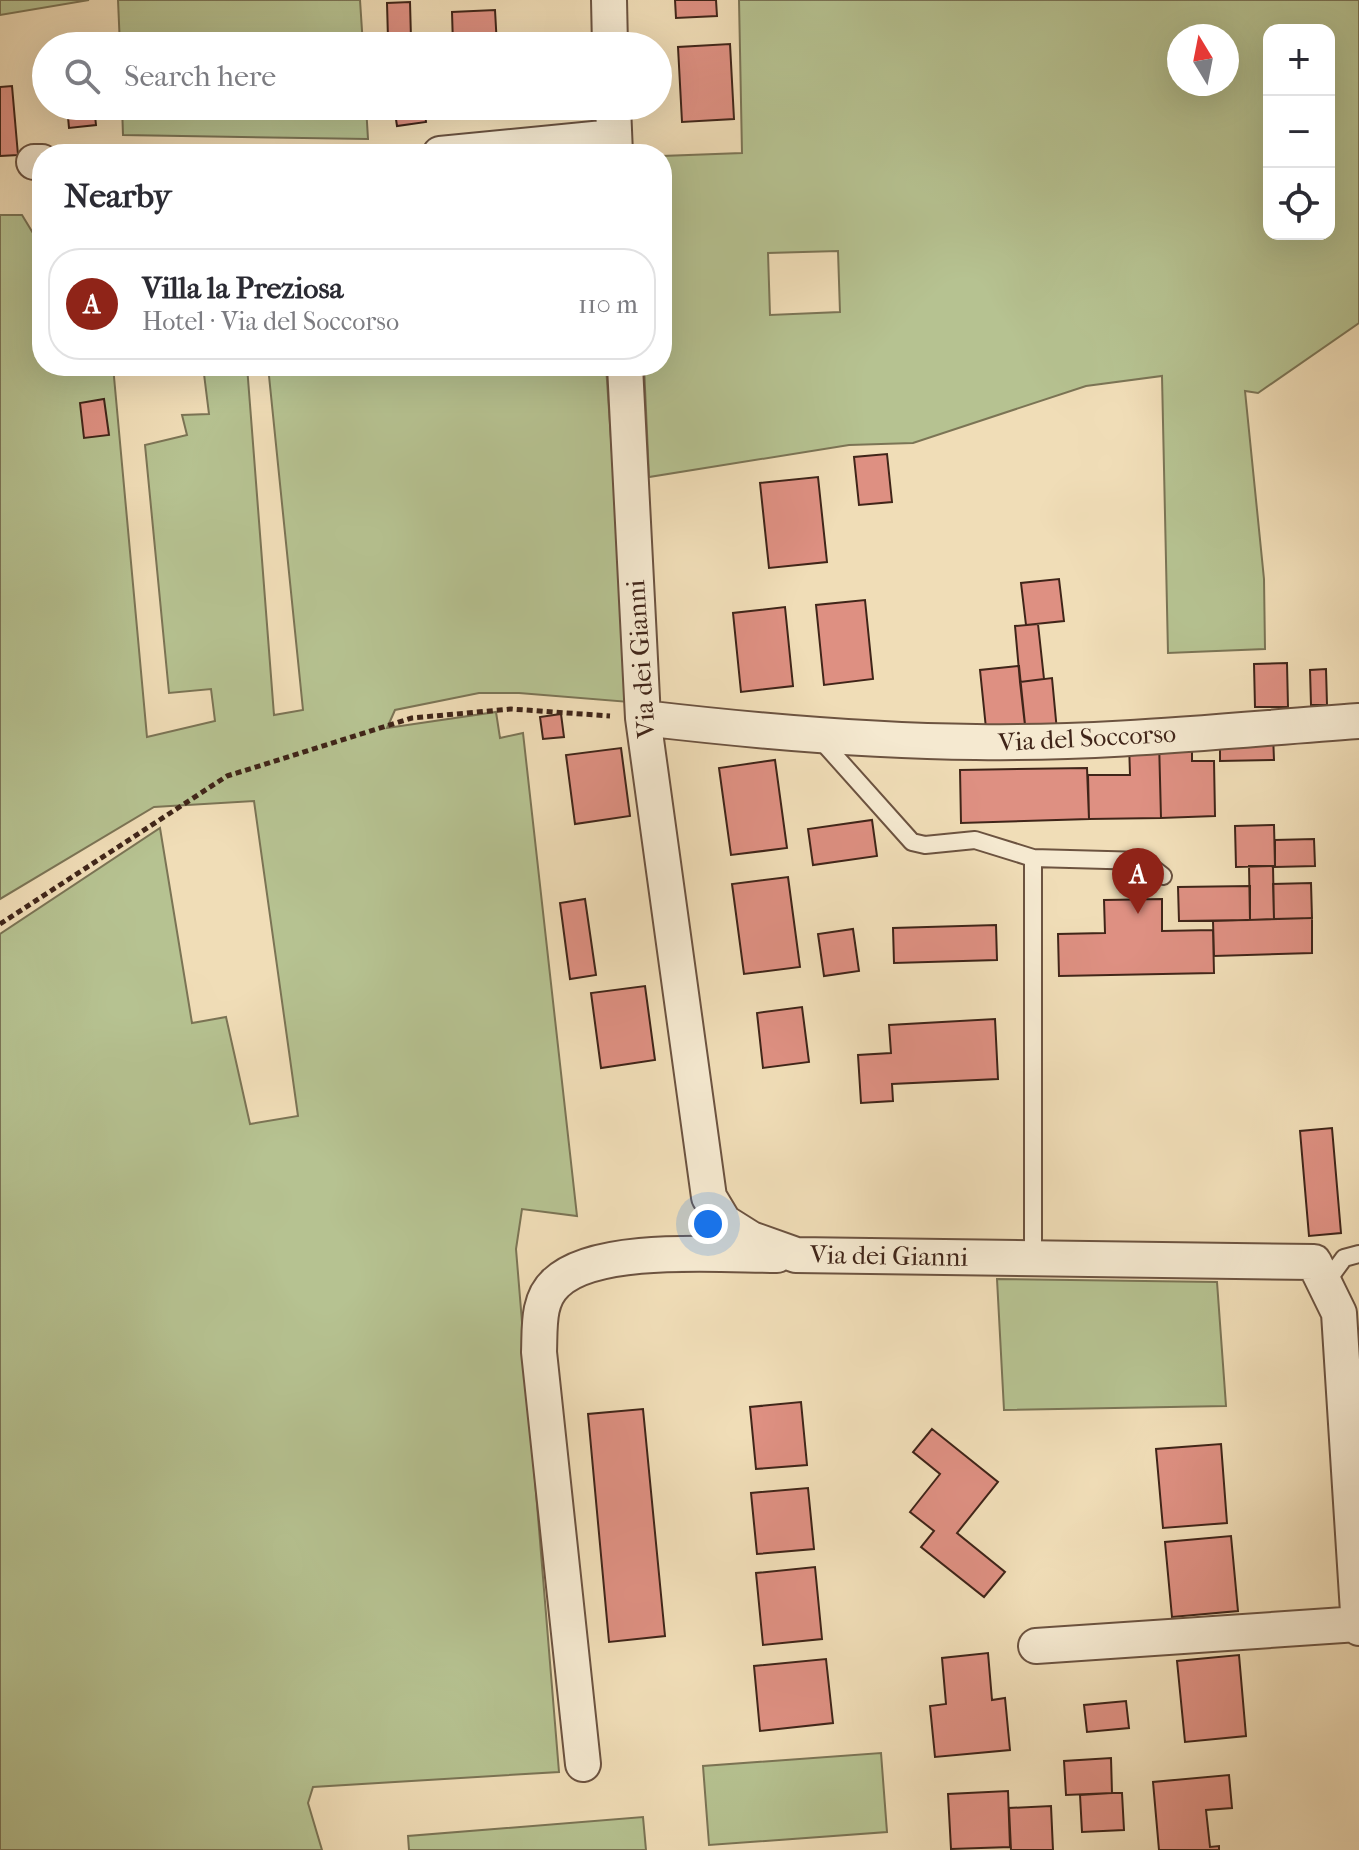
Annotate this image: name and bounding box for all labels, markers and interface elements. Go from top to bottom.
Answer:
north arrow [1167,24,1239,96]
map controls [1263,24,1335,240]
button: + [1263,24,1335,96]
search box [32,32,672,120]
icon: search [60,54,104,98]
text: Search here [124,59,276,94]
button: − [1263,96,1335,168]
button: locate [1263,168,1335,240]
text: Nearby [64,176,171,216]
text: Villa la Preziosa [142,271,343,306]
text: A [84,289,100,320]
text: 110 m [578,289,638,320]
text: Hotel · Via del Soccorso [142,306,399,337]
street label: Via dei Gianni [620,579,662,740]
street label: Via del Soccorso [996,718,1177,758]
pin: A [1112,848,1164,914]
your location [688,1204,728,1244]
street label: Via dei Gianni [809,1239,969,1273]

